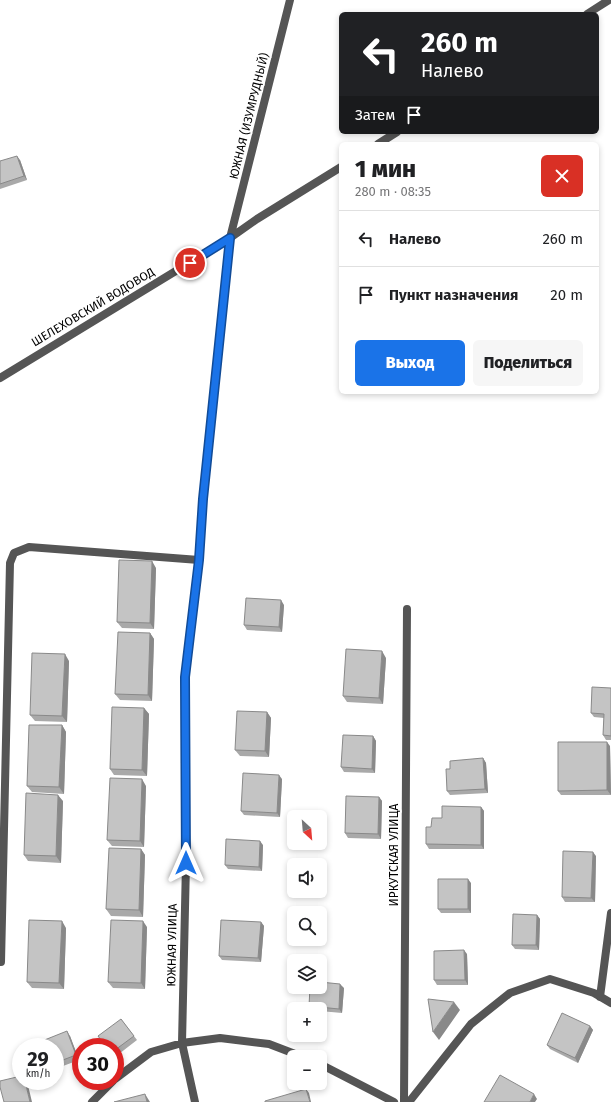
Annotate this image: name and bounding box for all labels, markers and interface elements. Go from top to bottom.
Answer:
text: 260 m [421,26,498,59]
icon: left [355,28,407,80]
street label: ЮЖНАЯ (ИЗУМРУДНЫЙ) [226,51,272,181]
text: Налево [421,60,484,82]
icon: arrive [403,104,425,126]
text: Затем [355,106,395,124]
text: 1 мин [355,155,416,183]
button: close [541,155,583,197]
text: 280 m · 08:35 [355,184,431,199]
icon: left [355,228,377,250]
text: Налево [389,230,441,248]
text: 260 m [542,230,583,248]
pin [173,246,207,280]
icon: arrive [179,252,201,274]
street label: ШЕЛЕХОВСКИЙ ВОДОВОД [28,264,157,349]
icon: arrive [355,284,377,306]
text: Пункт назначения [389,286,518,304]
text: 20 m [550,286,583,304]
button: Выход [355,340,465,386]
button: Поделиться [473,340,583,386]
street label: ИРКУТСКАЯ УЛИЦА [387,803,401,906]
north arrow [287,810,327,850]
map controls [287,810,327,1090]
position arrow [165,842,207,884]
button: sound [287,858,327,898]
street label: ЮЖНАЯ УЛИЦА [164,903,180,987]
button: search [287,906,327,946]
button: layers [287,954,327,994]
button: + [287,1002,327,1042]
speed limit sign: 30 [72,1038,124,1090]
text: 29 [27,1047,49,1071]
button: − [287,1050,327,1090]
text: km/h [26,1068,50,1080]

